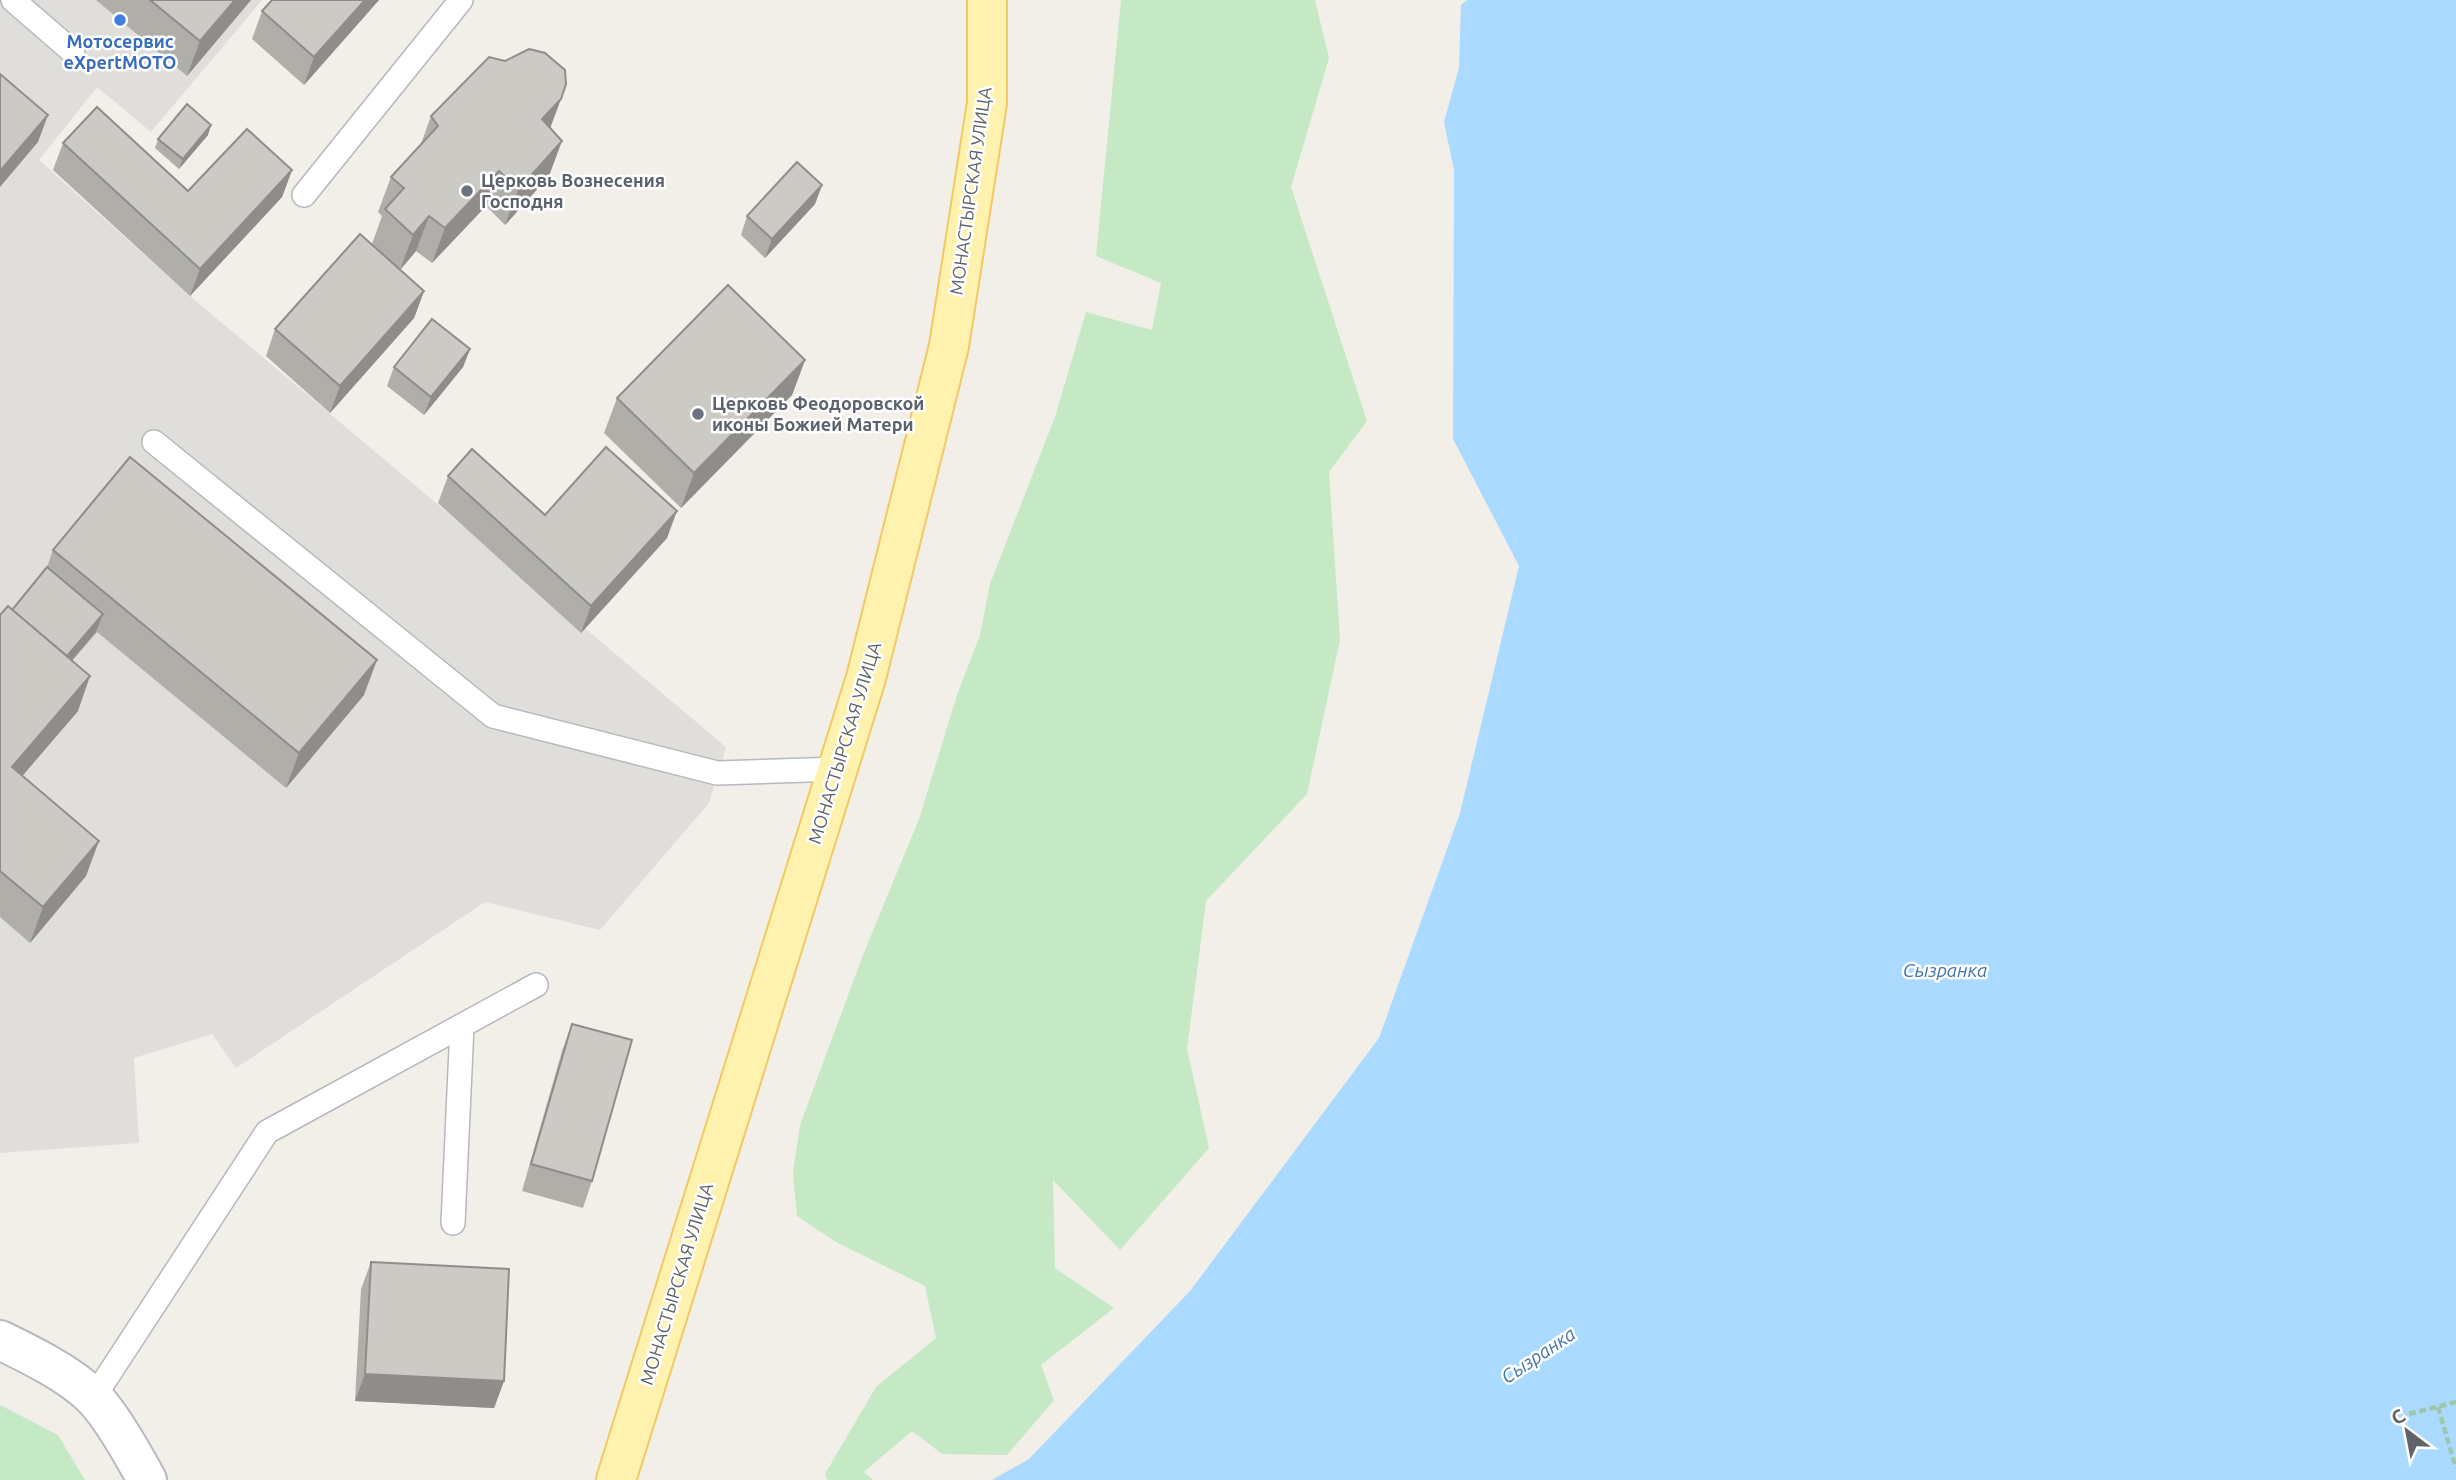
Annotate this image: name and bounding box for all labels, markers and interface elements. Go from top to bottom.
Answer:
marker: Мотосервис eXpertMOTO [112,12,128,28]
place label: Мотосервис eXpertMOTO [64,31,176,72]
street label: МОНАСТЫРСКАЯ УЛИЦА [945,85,995,296]
place label: Церковь Вознесения Господня [481,170,665,211]
marker: Церковь Вознесения Господня [459,183,475,199]
place label: Церковь Феодоровской иконы Божией Матери [712,393,924,434]
marker: Церковь Феодоровской иконы Божией Матери [690,406,706,422]
street label: МОНАСТЫРСКАЯ УЛИЦА [804,639,884,846]
water label: Сызранка [1903,959,1987,981]
street label: МОНАСТЫРСКАЯ УЛИЦА [636,1180,716,1387]
water label: Сызранка [1497,1322,1579,1388]
north arrow [2372,1396,2442,1466]
text: С [2387,1404,2409,1429]

